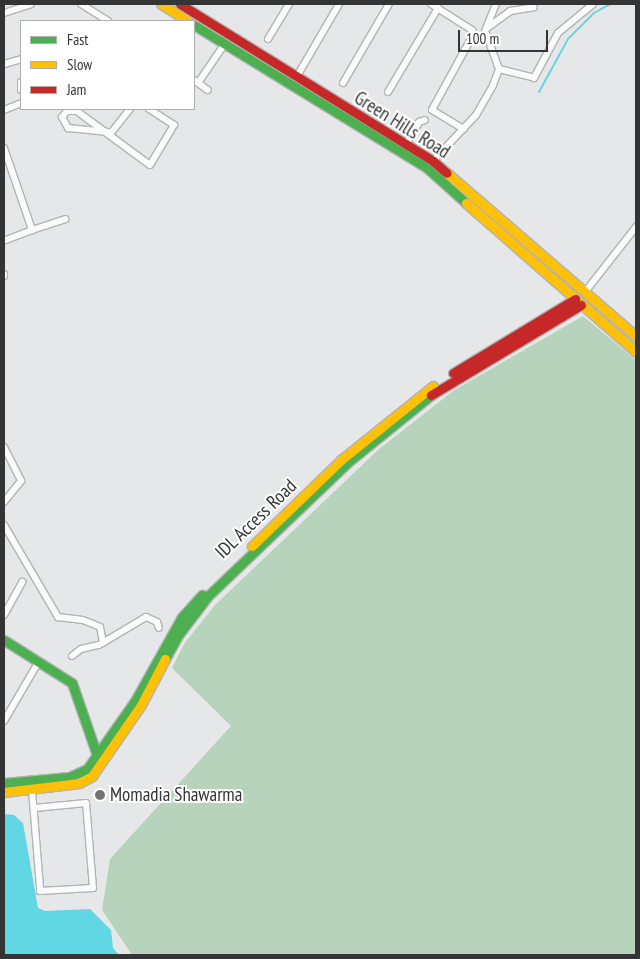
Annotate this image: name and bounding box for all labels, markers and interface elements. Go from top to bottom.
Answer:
legend [20,20,195,110]
scale bar [460,20,550,52]
text: 100 m [466,29,499,48]
text: Fast [67,30,88,49]
text: Slow [67,55,92,74]
text: Jam [67,80,86,99]
street label: Green Hills Road [350,87,454,163]
street label: IDL Access Road [210,474,302,564]
place label: Momadia Shawarma [110,784,242,806]
marker: Momadia Shawarma [94,789,106,801]

